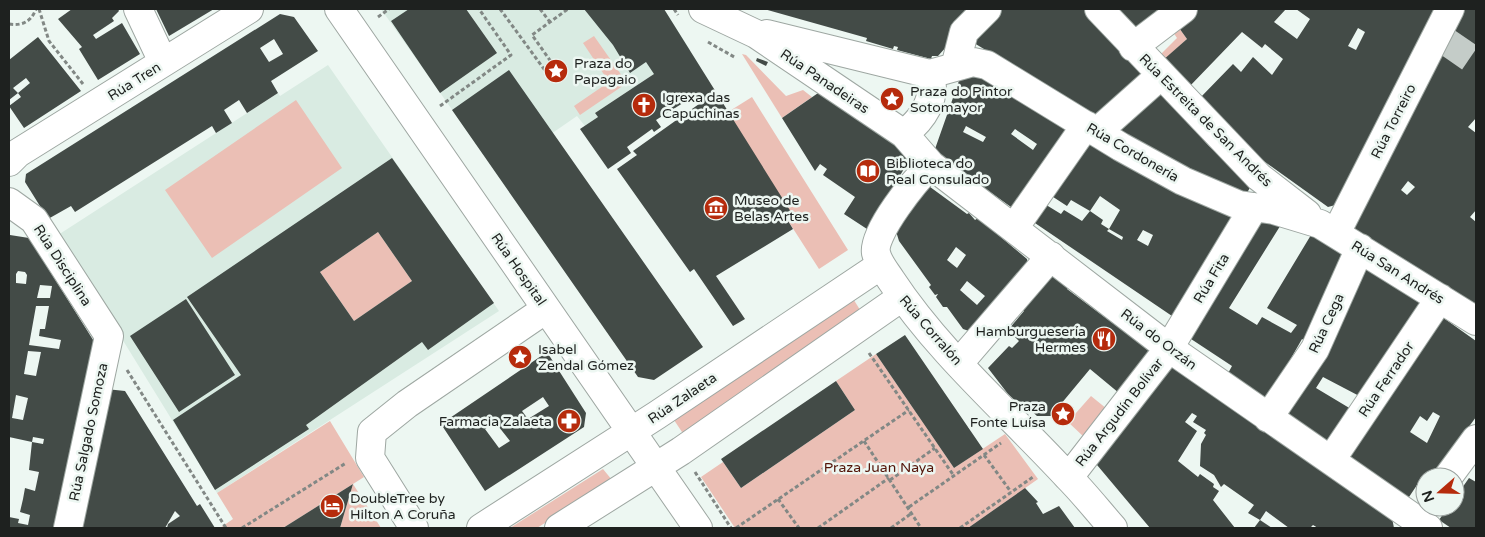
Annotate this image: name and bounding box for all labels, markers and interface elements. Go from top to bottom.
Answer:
street label: Rúa Panadeiras [777,45,873,118]
street label: Rúa Estreita de San Andrés [1136,50,1276,190]
place label: Praza do Papagaio [574,55,636,88]
place icon: Praza do Papagaio [543,58,569,84]
street label: Rúa Tren [105,59,164,104]
street label: Rúa Torreiro [1367,81,1420,161]
place label: Praza do Pintor Sotomayor [910,83,1013,116]
place icon: Praza do Pintor Sotomayor [879,86,905,112]
place label: Igrexa das Capuchinas [662,89,740,122]
church icon: Igrexa das Capuchinas [631,92,657,118]
street label: Rúa Cordonería [1084,119,1182,186]
place label: Biblioteca do Real Consulado [886,155,989,188]
library icon: Biblioteca do Real Consulado [855,158,881,184]
place label: Museo de Belas Artes [734,192,809,225]
museum icon: Museo de Belas Artes [703,195,729,221]
street label: Rúa Disciplina [30,221,95,309]
street label: Rúa Hospital [487,230,550,309]
street label: Rúa San Andrés [1348,237,1447,308]
street label: Rúa Fita [1190,250,1233,306]
street label: Rúa Cega [1305,291,1348,356]
street label: Rúa Corralón [896,292,966,369]
street label: Rúa do Orzán [1117,305,1200,374]
place label: Hamburguesería Hermes [976,323,1086,356]
restaurant icon: Hamburguesería Hermes [1091,326,1117,352]
street label: Rúa Ferrador [1355,338,1418,420]
place label: Isabel Zendal Gómez [538,341,634,374]
place icon: Isabel Zendal Gómez [507,344,533,370]
street label: Rúa Argudín Bolívar [1072,354,1167,470]
street label: Rúa Salgado Somoza [66,361,111,503]
street label: Rúa Zalaeta [645,369,720,428]
place label: Praza Fonte Luísa [970,398,1046,431]
place icon: Praza Fonte Luísa [1050,401,1076,427]
pharmacy icon: Farmacia Zalaeta [556,408,582,434]
place label: Farmacia Zalaeta [439,413,552,430]
park label: Praza Juan Naya [824,459,934,476]
north arrow [1415,467,1465,517]
text: N [1418,488,1438,504]
place label: DoubleTree by Hilton A Coruña [350,490,456,523]
hotel icon: DoubleTree by Hilton A Coruña [319,493,345,519]

